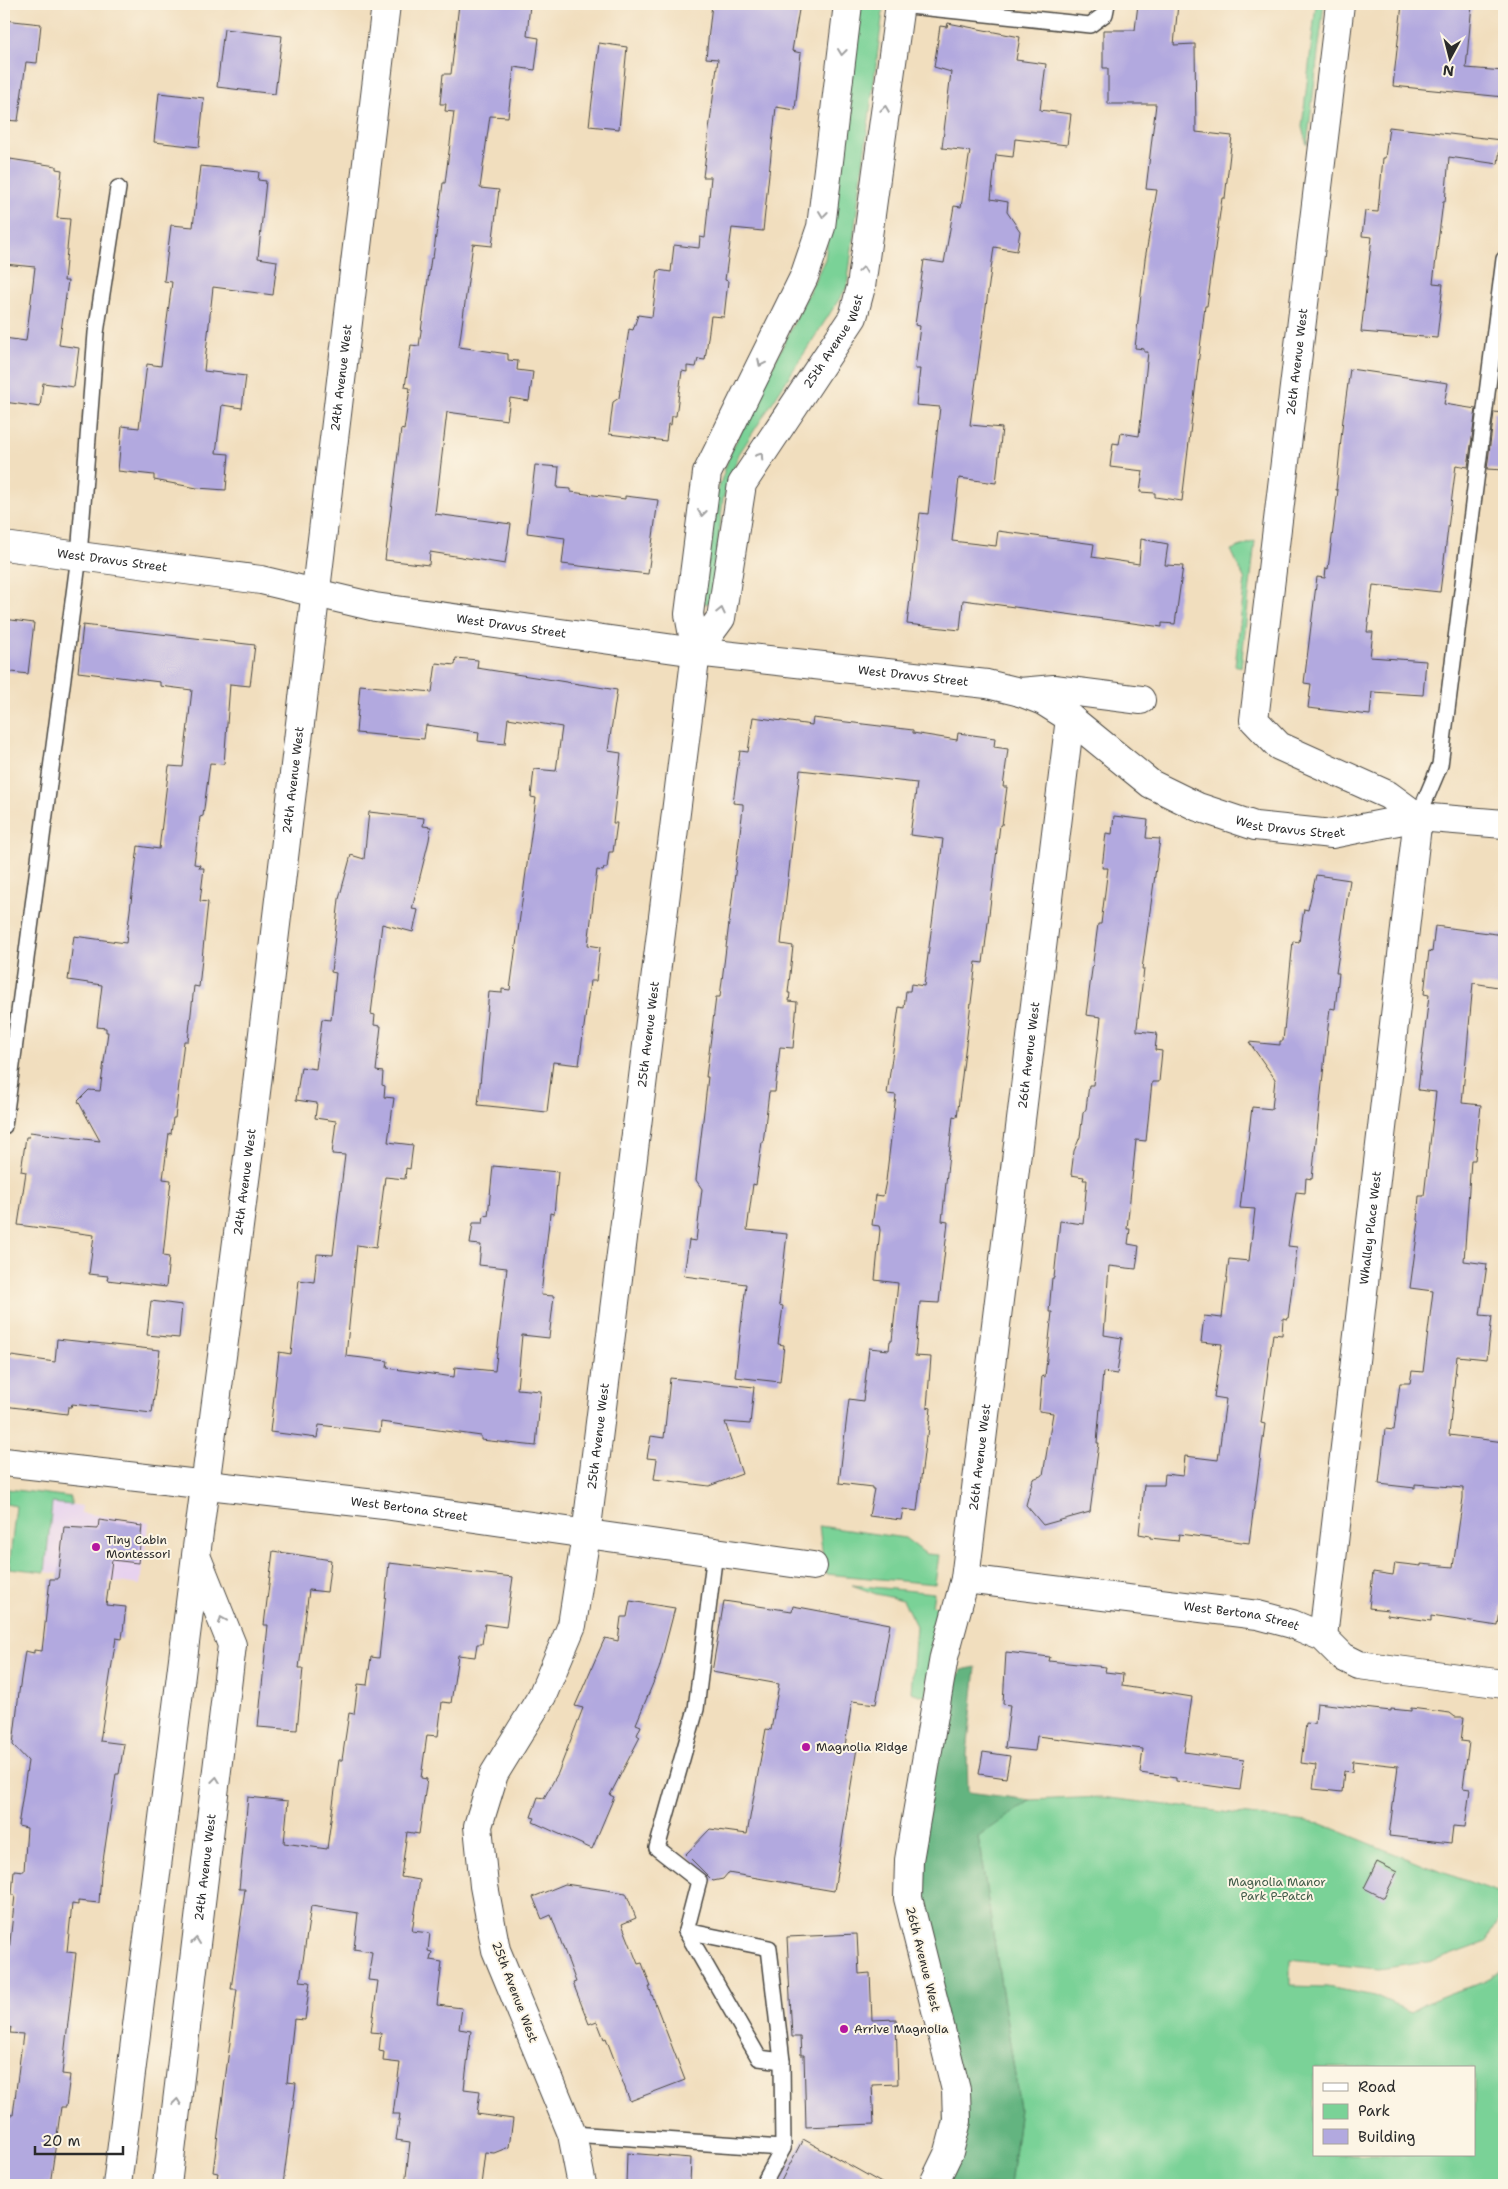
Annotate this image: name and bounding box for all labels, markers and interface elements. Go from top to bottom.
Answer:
north arrow [1426,32,1476,82]
one-way arrow [837,48,848,56]
text: N [1442,61,1455,81]
one-way arrow [880,105,890,114]
one-way arrow [818,210,829,218]
one-way arrow [858,266,868,275]
street label: 25th Avenue West [800,292,867,391]
street label: 26th Avenue West [1283,307,1311,416]
street label: 24th Avenue West [327,323,356,432]
one-way arrow [757,358,767,367]
one-way arrow [754,452,763,462]
one-way arrow [697,509,708,517]
street label: West Dravus Street [56,545,168,576]
one-way arrow [715,607,726,616]
street label: West Dravus Street [455,610,567,642]
street label: West Dravus Street [857,662,969,690]
street label: 24th Avenue West [279,726,308,834]
street label: West Dravus Street [1233,812,1347,842]
street label: 25th Avenue West [634,980,663,1089]
street label: 26th Avenue West [1014,1001,1043,1110]
street label: 24th Avenue West [230,1128,260,1237]
street label: Whalley Place West [1356,1170,1385,1285]
street label: 25th Avenue West [584,1382,613,1491]
street label: 26th Avenue West [965,1403,994,1512]
street label: West Bertona Street [350,1493,469,1525]
place label: Tiny Cabin Montessori [106,1532,171,1562]
marker: Tiny Cabin Montessori [90,1541,102,1553]
street label: West Bertona Street [1182,1598,1302,1634]
one-way arrow [218,1616,228,1625]
place label: Magnolia Ridge [816,1739,908,1755]
marker: Magnolia Ridge [800,1741,812,1753]
one-way arrow [210,1775,221,1783]
street label: 24th Avenue West [191,1813,220,1922]
park label: Magnolia Manor Park P-Patch [1228,1874,1326,1904]
street label: 26th Avenue West [902,1905,944,2013]
one-way arrow [190,1936,201,1944]
street label: 25th Avenue West [488,1939,542,2045]
place label: Arrive Magnolia [854,2021,949,2037]
marker: Arrive Magnolia [838,2023,850,2035]
legend [1313,2066,1476,2156]
text: Road [1358,2077,1396,2097]
one-way arrow [171,2098,182,2106]
text: Park [1358,2101,1390,2121]
scale bar [35,2124,122,2156]
text: Building [1358,2127,1415,2147]
text: 20 m [42,2131,81,2151]

